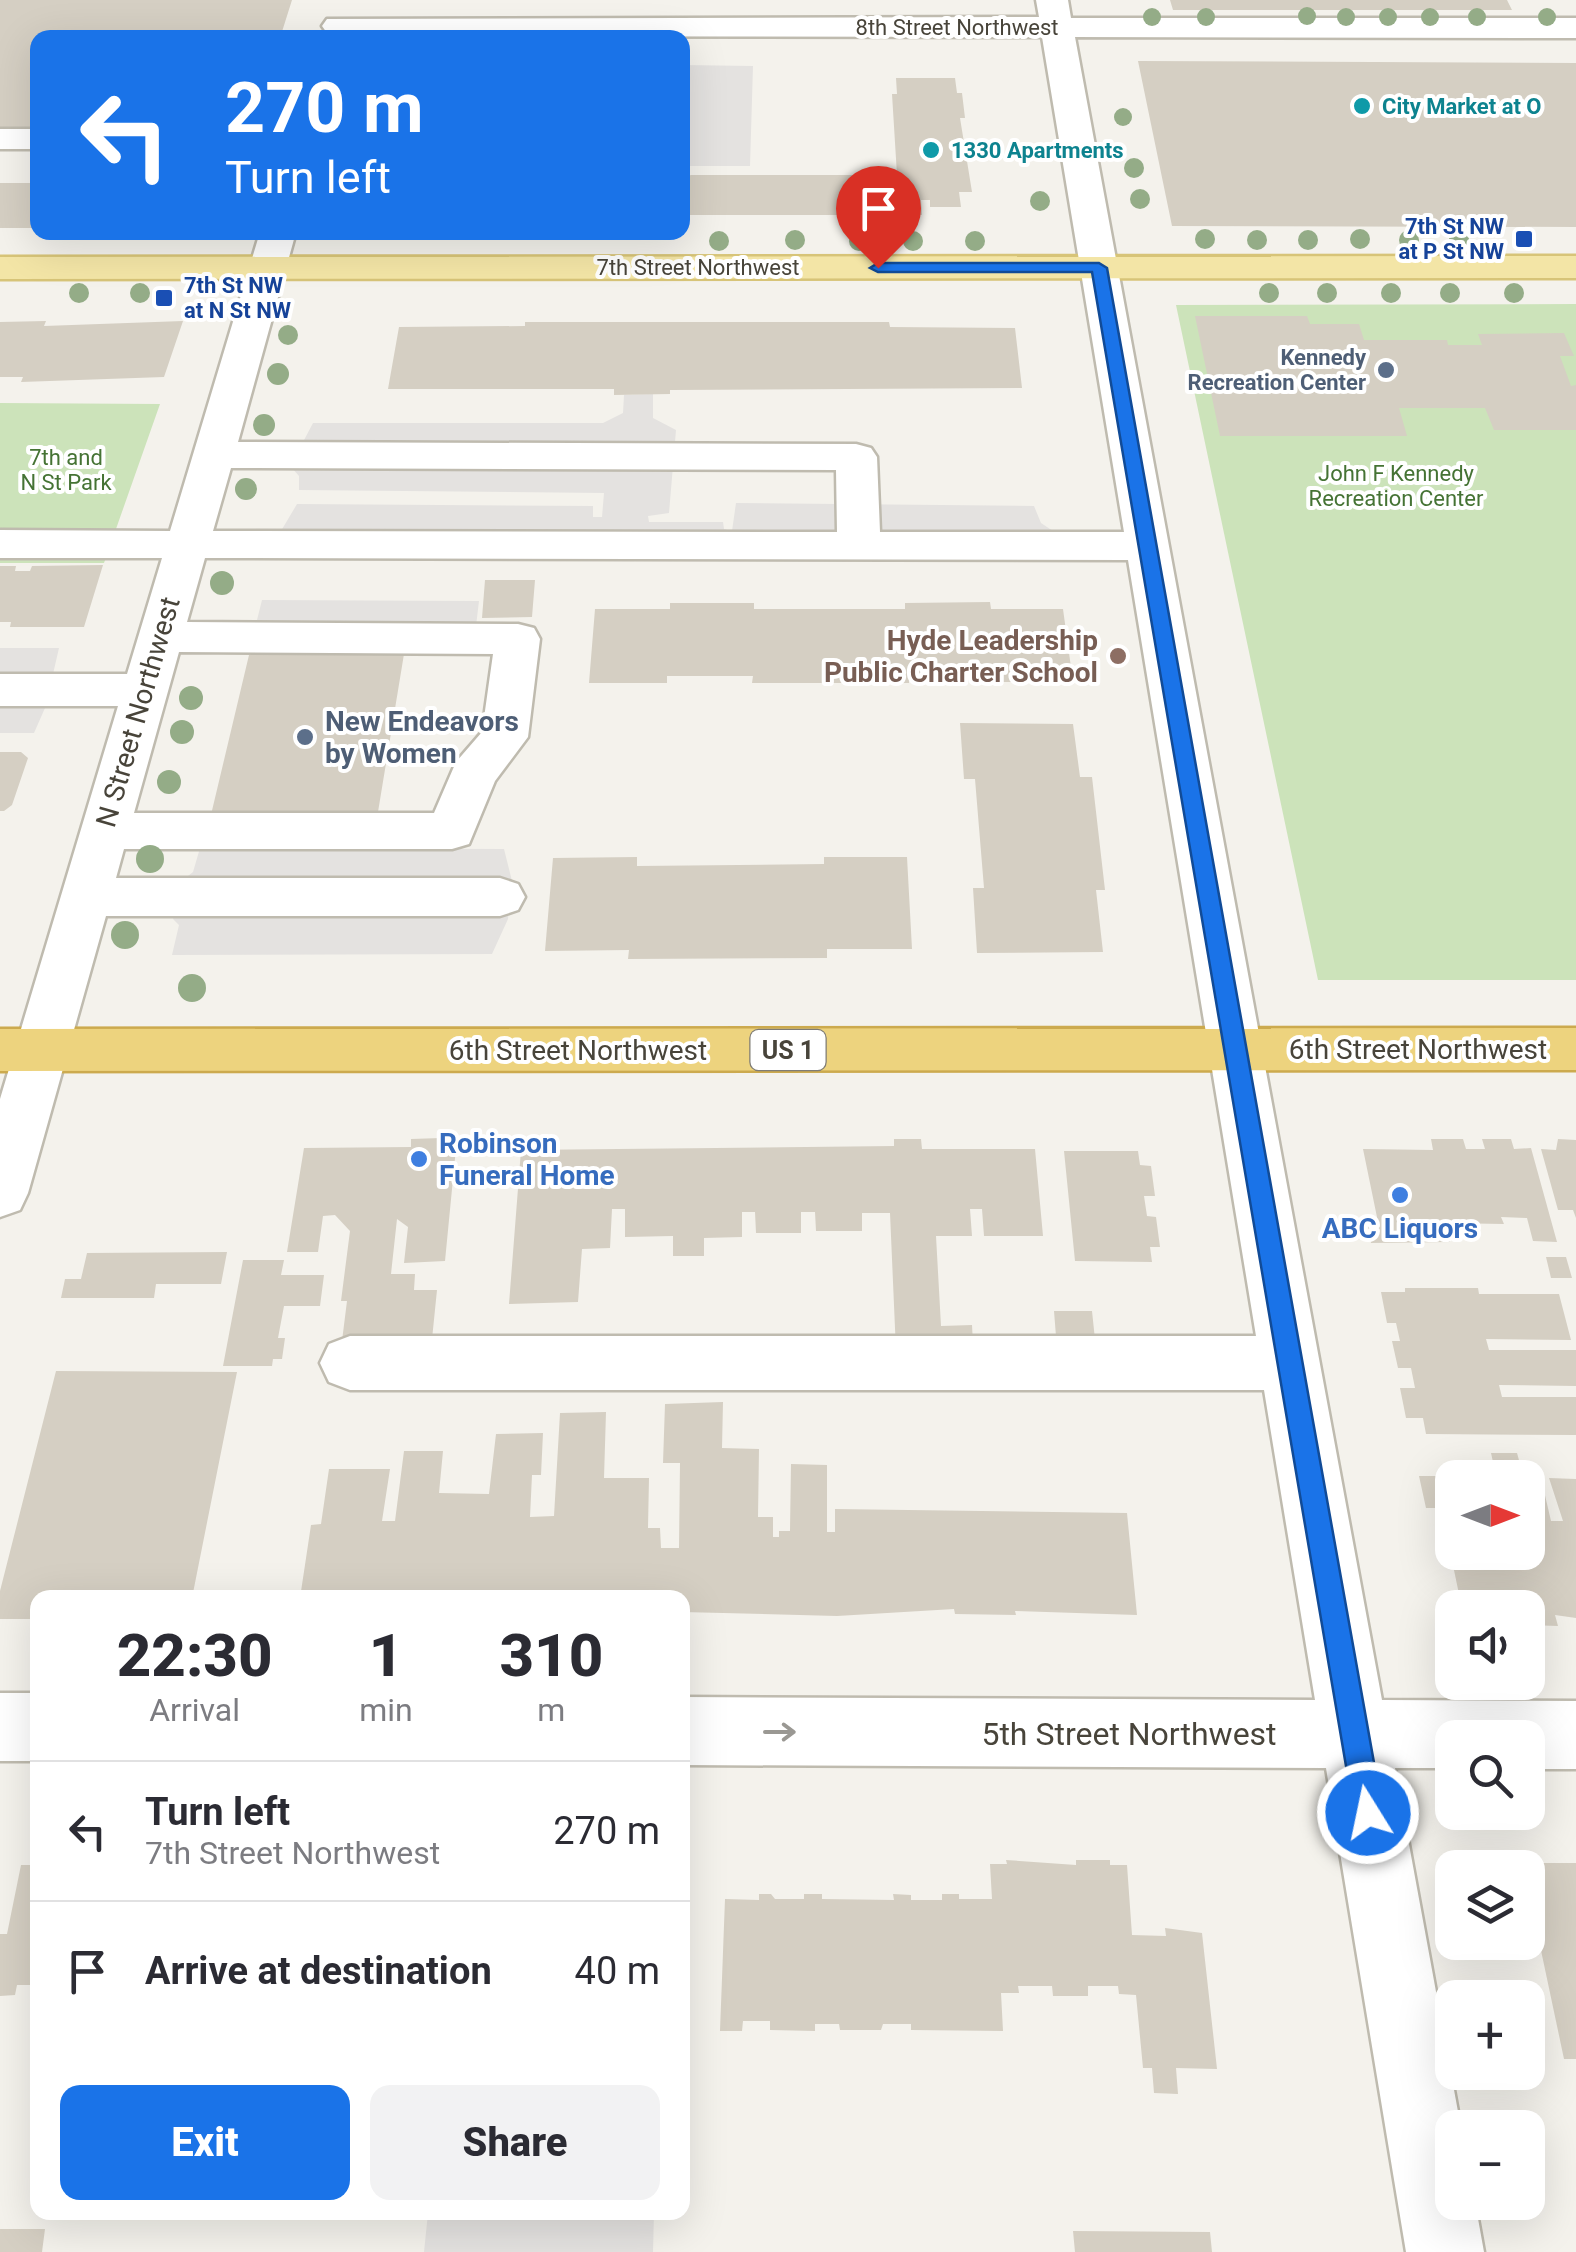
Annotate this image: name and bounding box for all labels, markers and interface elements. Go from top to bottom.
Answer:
street label: 8th Street Northwest [856,15,1058,40]
text: 270 m [225,67,424,149]
icon: left [60,70,190,200]
place label: City Market at O [1382,94,1541,119]
marker: City Market at O [1351,95,1373,117]
place label: 1330 Apartments [951,138,1124,163]
marker: 1330 Apartments [920,139,942,161]
text: Turn left [225,151,391,204]
pin [836,166,921,269]
icon: arrive [851,181,906,236]
place label: 7th St NW at P St NW [1398,214,1504,264]
marker: 7th St NW at P St NW [1513,228,1535,250]
street label: 7th Street Northwest [597,255,799,280]
place label: 7th St NW at N St NW [184,273,291,323]
marker: 7th St NW at N St NW [153,287,175,309]
place label: Kennedy Recreation Center [1188,345,1367,395]
marker: Kennedy Recreation Center [1375,359,1397,381]
park label: 7th and N St Park [20,445,112,495]
park label: John F Kennedy Recreation Center [1309,461,1484,511]
street label: N Street Northwest [89,593,187,831]
place label: Hyde Leadership Public Charter School [824,624,1098,689]
marker: Hyde Leadership Public Charter School [1107,645,1129,667]
place label: New Endeavors by Women [325,705,519,770]
marker: New Endeavors by Women [294,726,316,748]
road number: US 1 [750,1030,826,1070]
street label: 6th Street Northwest [1289,1033,1547,1066]
street label: 6th Street Northwest [449,1034,707,1067]
place label: Robinson Funeral Home [439,1127,615,1192]
marker: Robinson Funeral Home [408,1148,430,1170]
marker: ABC Liquors [1389,1184,1411,1206]
place label: ABC Liquors [1322,1212,1478,1245]
north arrow [1435,1460,1545,1570]
map controls [1435,1460,1545,2220]
button: sound [1435,1590,1545,1700]
text: 22:30 [117,1620,273,1691]
text: 1 [369,1620,403,1691]
text: 310 [499,1620,603,1691]
text: Arrival [149,1691,240,1729]
text: min [359,1691,413,1729]
text: m [537,1691,565,1729]
street label: 5th Street Northwest [981,1715,1277,1753]
button: search [1435,1720,1545,1830]
one-way arrow [762,1722,795,1742]
position arrow [1316,1761,1420,1865]
text: Turn left [145,1790,290,1834]
icon: left [60,1804,115,1859]
text: 270 m [553,1809,660,1853]
text: 7th Street Northwest [145,1834,440,1872]
button: layers [1435,1850,1545,1960]
icon: arrive [60,1944,115,1999]
text: Arrive at destination [145,1949,492,1993]
text: 40 m [575,1949,660,1993]
button: + [1435,1980,1545,2090]
button: Exit [60,2085,350,2200]
button: Share [370,2085,660,2200]
button: − [1435,2110,1545,2220]

